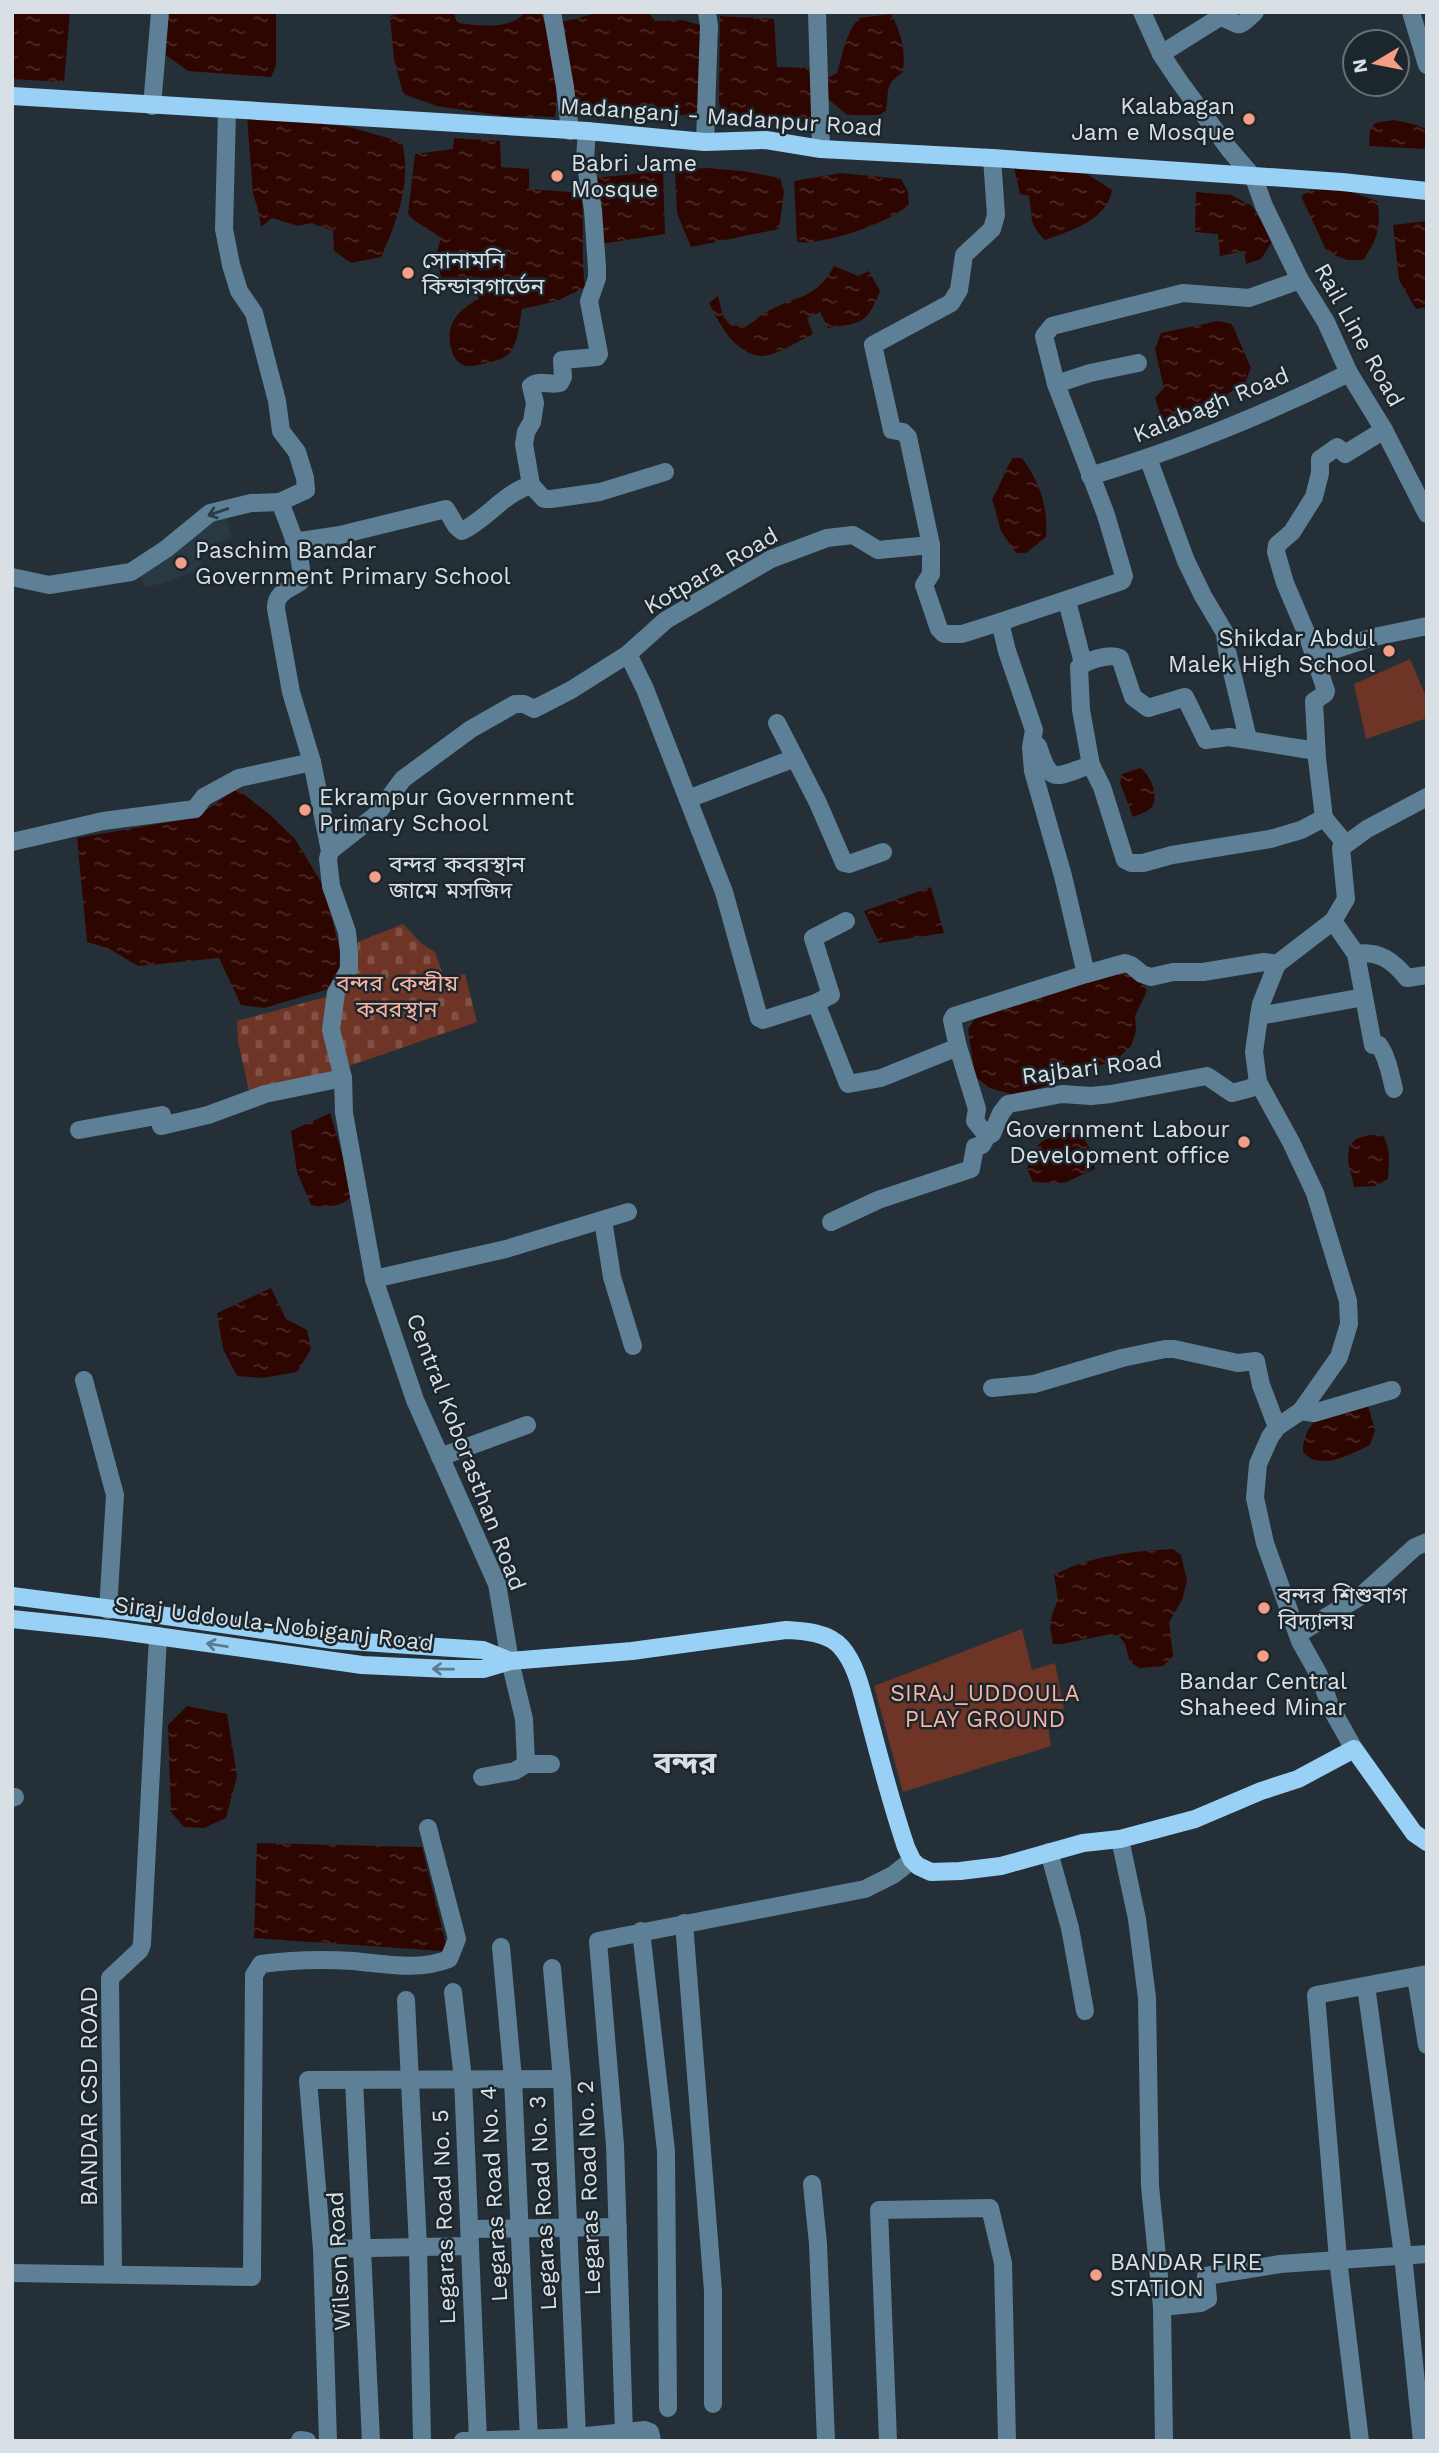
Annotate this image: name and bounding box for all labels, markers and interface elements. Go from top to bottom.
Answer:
north arrow [1341,28,1411,98]
text: N [1347,57,1372,75]
street label: Madanganj - Madanpur Road [559,92,883,142]
place label: Kalabagan Jam e Mosque [1071,93,1235,146]
marker: Kalabagan Jam e Mosque [1241,111,1257,127]
place label: Babri Jame Mosque [571,150,697,203]
marker: Babri Jame Mosque [549,168,565,184]
place label: সোনামনি কিন্ডারগার্ডেন [421,247,546,300]
street label: Rail Line Road [1308,259,1410,411]
marker: সোনামনি কিন্ডারগার্ডেন [400,265,416,281]
street label: Kalabagh Road [1129,361,1293,449]
one-way arrow [207,507,229,519]
street label: Kotpara Road [639,522,783,620]
place label: Paschim Bandar Government Primary School [195,537,511,590]
marker: Paschim Bandar Government Primary School [173,555,189,571]
place label: Shikdar Abdul Malek High School [1168,625,1375,678]
marker: Shikdar Abdul Malek High School [1381,643,1397,659]
place label: Ekrampur Government Primary School [319,784,575,837]
marker: Ekrampur Government Primary School [297,802,313,818]
place label: বন্দর কবরস্থান জামে মসজিদ [388,851,526,904]
marker: বন্দর কবরস্থান জামে মসজিদ [367,869,383,885]
park label: বন্দর কেন্দ্রীয় কবরস্থান [335,970,459,1023]
street label: Rajbari Road [1020,1046,1164,1090]
place label: Government Labour Development office [1005,1116,1230,1169]
marker: Government Labour Development office [1236,1134,1252,1150]
street label: Central Koborasthan Road [401,1310,531,1594]
place label: বন্দর শিশুবাগ বিদ্যালয় [1277,1582,1408,1635]
street label: Siraj Uddoula-Nobiganj Road [113,1591,435,1657]
marker: বন্দর শিশুবাগ বিদ্যালয় [1256,1600,1272,1616]
one-way arrow [206,1638,229,1651]
marker: Bandar Central Shaheed Minar [1255,1648,1271,1664]
one-way arrow [432,1662,455,1676]
place label: Bandar Central Shaheed Minar [1179,1668,1347,1721]
park label: SIRAJ_UDDOULA PLAY GROUND [890,1680,1080,1733]
district label: বন্দর [653,1745,717,1780]
street label: BANDAR CSD ROAD [76,1986,103,2206]
street label: Legaras Road No. 2 [572,2080,606,2296]
street label: Legaras Road No. 4 [475,2085,513,2303]
street label: Legaras Road No. 3 [524,2095,562,2311]
street label: Legaras Road No. 5 [427,2109,461,2325]
street label: Wilson Road [322,2191,356,2331]
place label: BANDAR FIRE STATION [1110,2249,1262,2302]
marker: BANDAR FIRE STATION [1088,2267,1104,2283]

